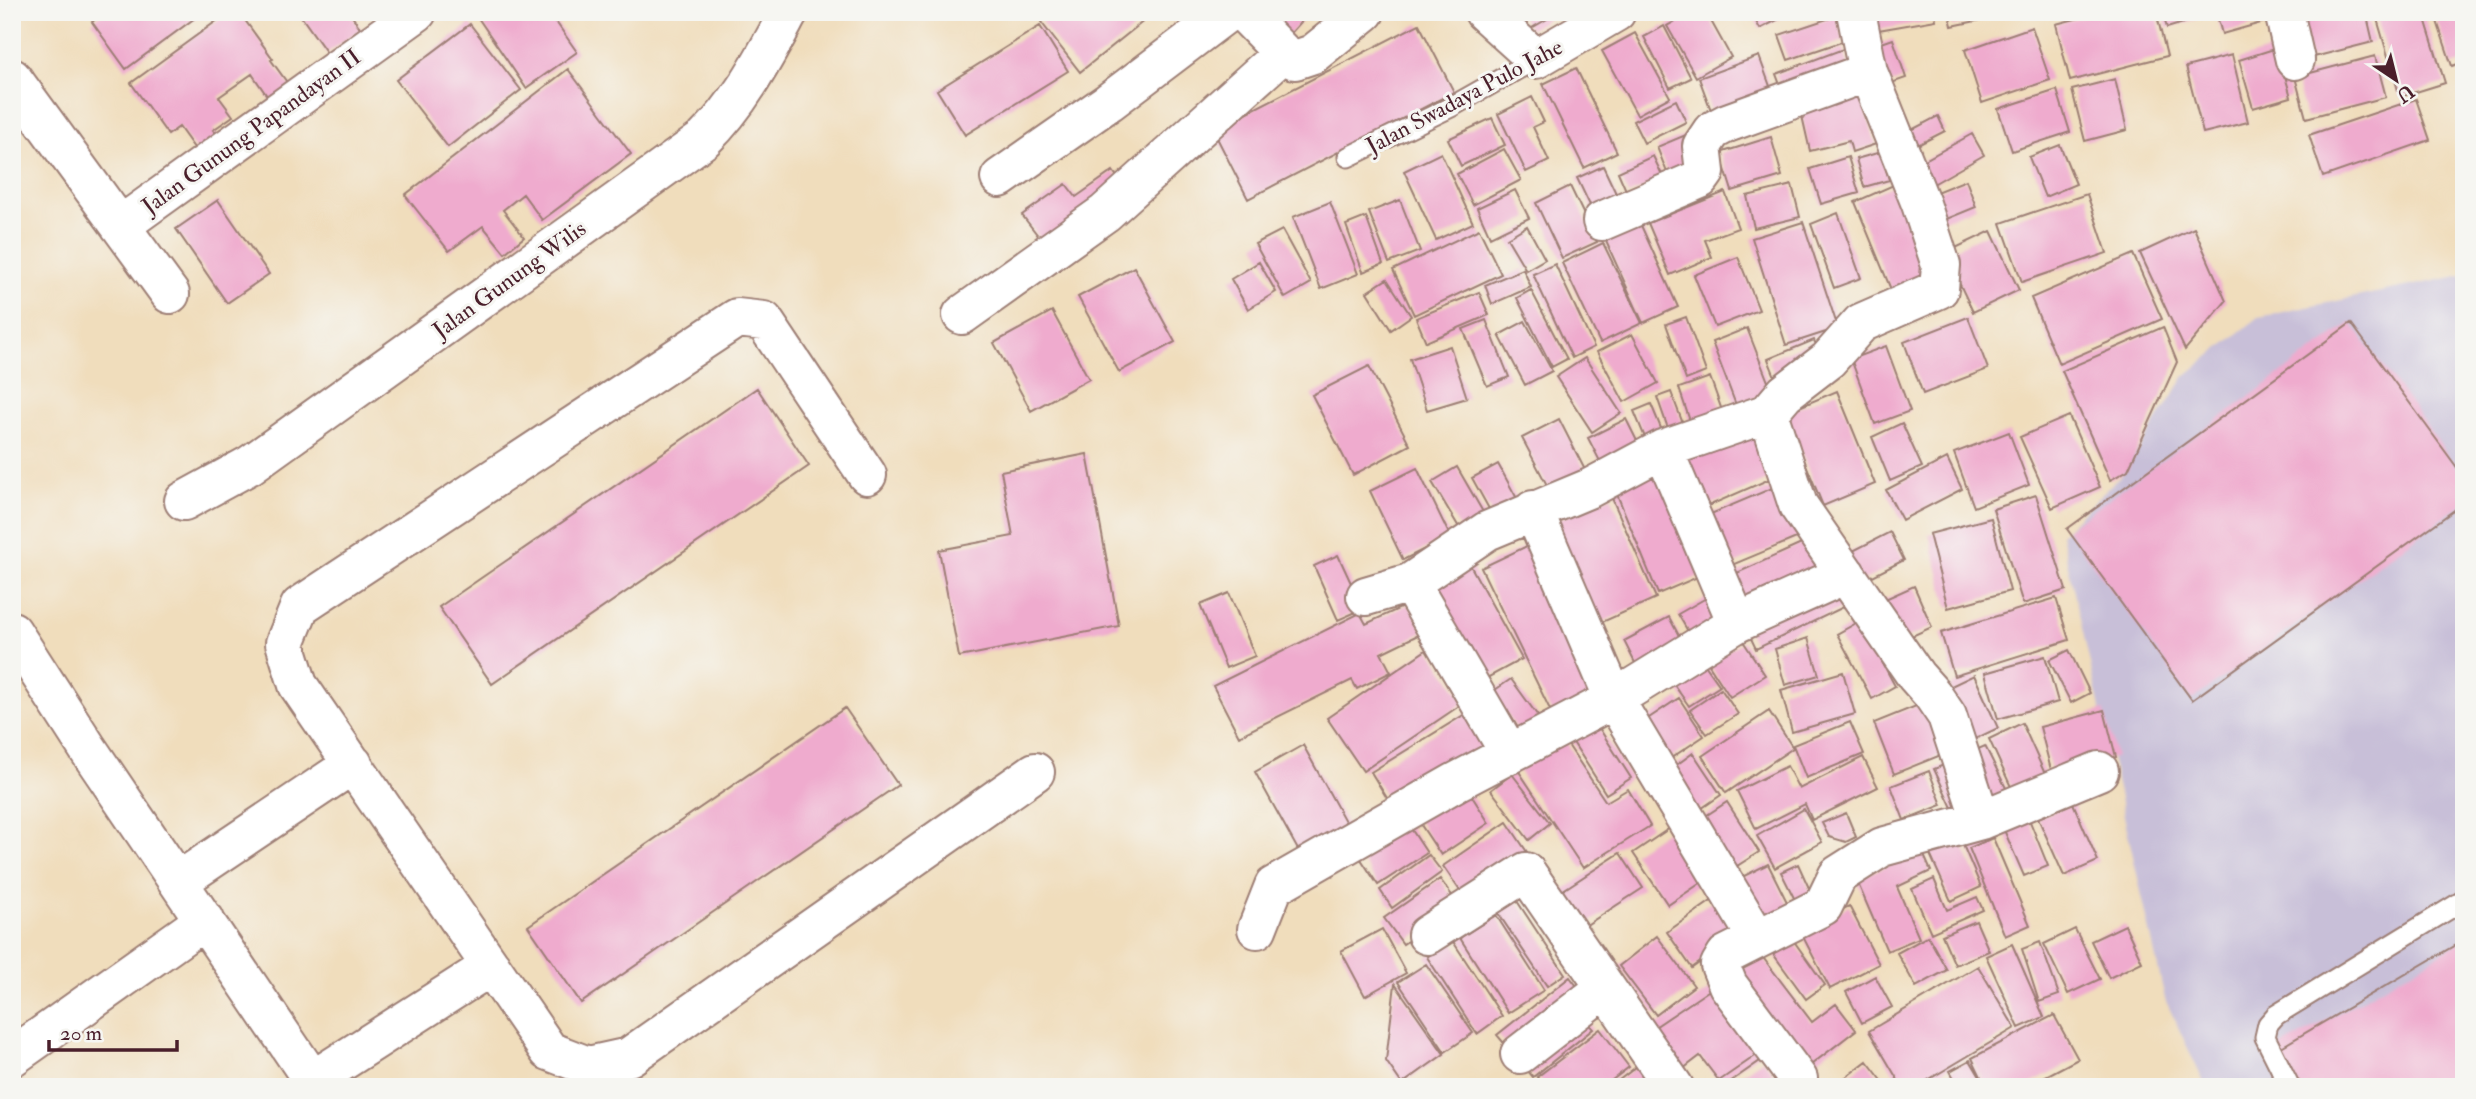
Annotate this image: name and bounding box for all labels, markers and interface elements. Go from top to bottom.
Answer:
street label: Jalan Swadaya Pulo Jahe [1360,32,1568,161]
street label: Jalan Gunung Papandayan II [135,42,367,222]
north arrow [2360,46,2430,116]
text: U [2392,79,2419,108]
street label: Jalan Gunung Wilis [426,214,592,345]
scale bar [49,1008,177,1052]
text: 20 m [60,1020,102,1047]

